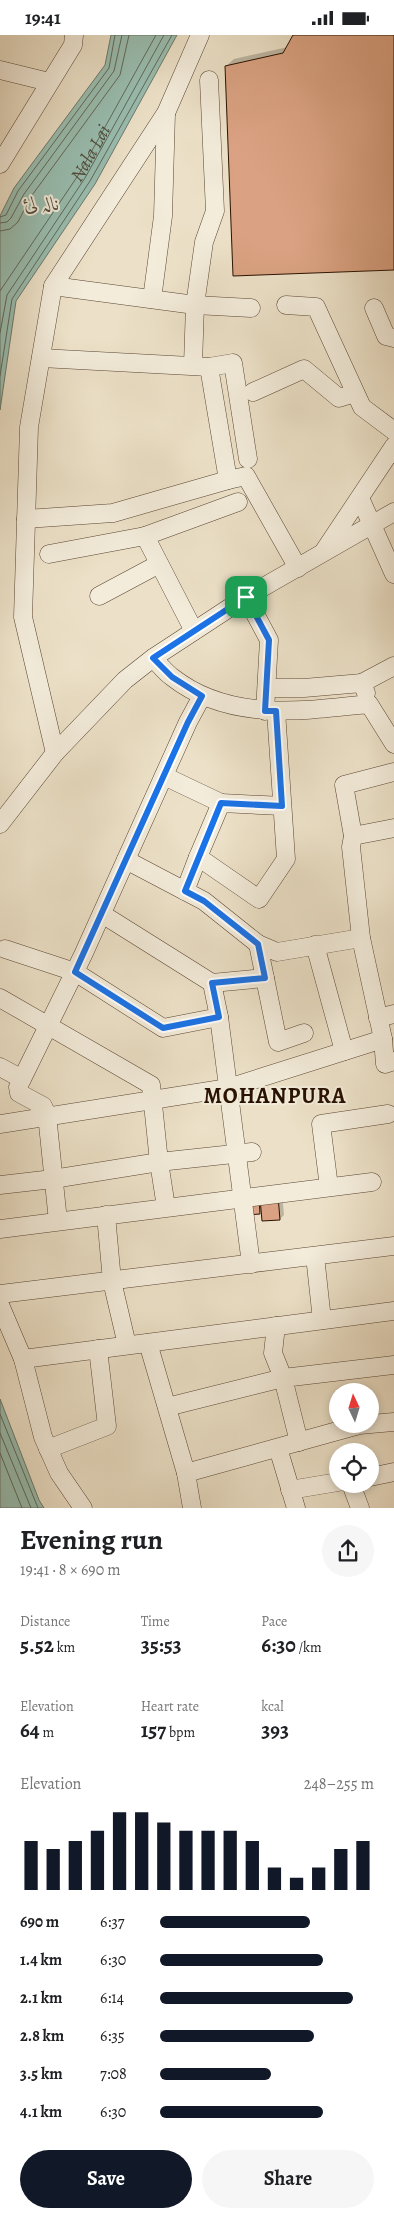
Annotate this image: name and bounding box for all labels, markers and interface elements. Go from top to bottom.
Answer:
text: 19:41 [25,5,61,31]
water label: Nala Lai [64,120,117,187]
water label: نالہ لئ [22,191,60,217]
pin [225,576,267,618]
icon: arrive [232,583,260,611]
district label: MOHANPURA [203,1081,347,1111]
north arrow [329,1383,379,1433]
map controls [329,1383,379,1493]
button: locate [329,1443,379,1493]
text: Evening run [20,1521,163,1559]
button: share [322,1525,374,1577]
text: 19:41 · 8 × 690 m [20,1559,121,1581]
text: Distance [20,1612,70,1631]
text: Time [141,1612,170,1631]
text: Pace [261,1612,287,1631]
text: 5.52 [20,1631,54,1659]
text: 35:53 [141,1631,182,1659]
text: 6:30 [261,1631,296,1659]
text: km [54,1638,75,1657]
text: /km [296,1638,322,1657]
text: Elevation [20,1697,74,1716]
text: Heart rate [141,1697,199,1716]
text: kcal [261,1697,284,1716]
text: 64 [20,1716,40,1744]
text: 157 [141,1716,166,1744]
text: 393 [261,1716,289,1744]
text: m [40,1723,54,1742]
text: bpm [166,1723,195,1742]
text: Elevation [20,1773,81,1795]
text: 248–255 m [304,1773,374,1795]
text: 690 m [20,1911,59,1933]
text: 6:37 [100,1911,125,1933]
text: 1.4 km [20,1949,62,1971]
text: 6:30 [100,1949,126,1971]
text: 2.1 km [20,1987,62,2009]
text: 6:14 [100,1987,124,2009]
text: 2.8 km [20,2025,64,2047]
text: 6:35 [100,2025,125,2047]
text: 3.5 km [20,2063,63,2085]
text: 7:08 [100,2063,127,2085]
text: 4.1 km [20,2101,62,2123]
text: 6:30 [100,2101,126,2123]
button: Save [20,2150,192,2208]
button: Share [202,2150,374,2208]

